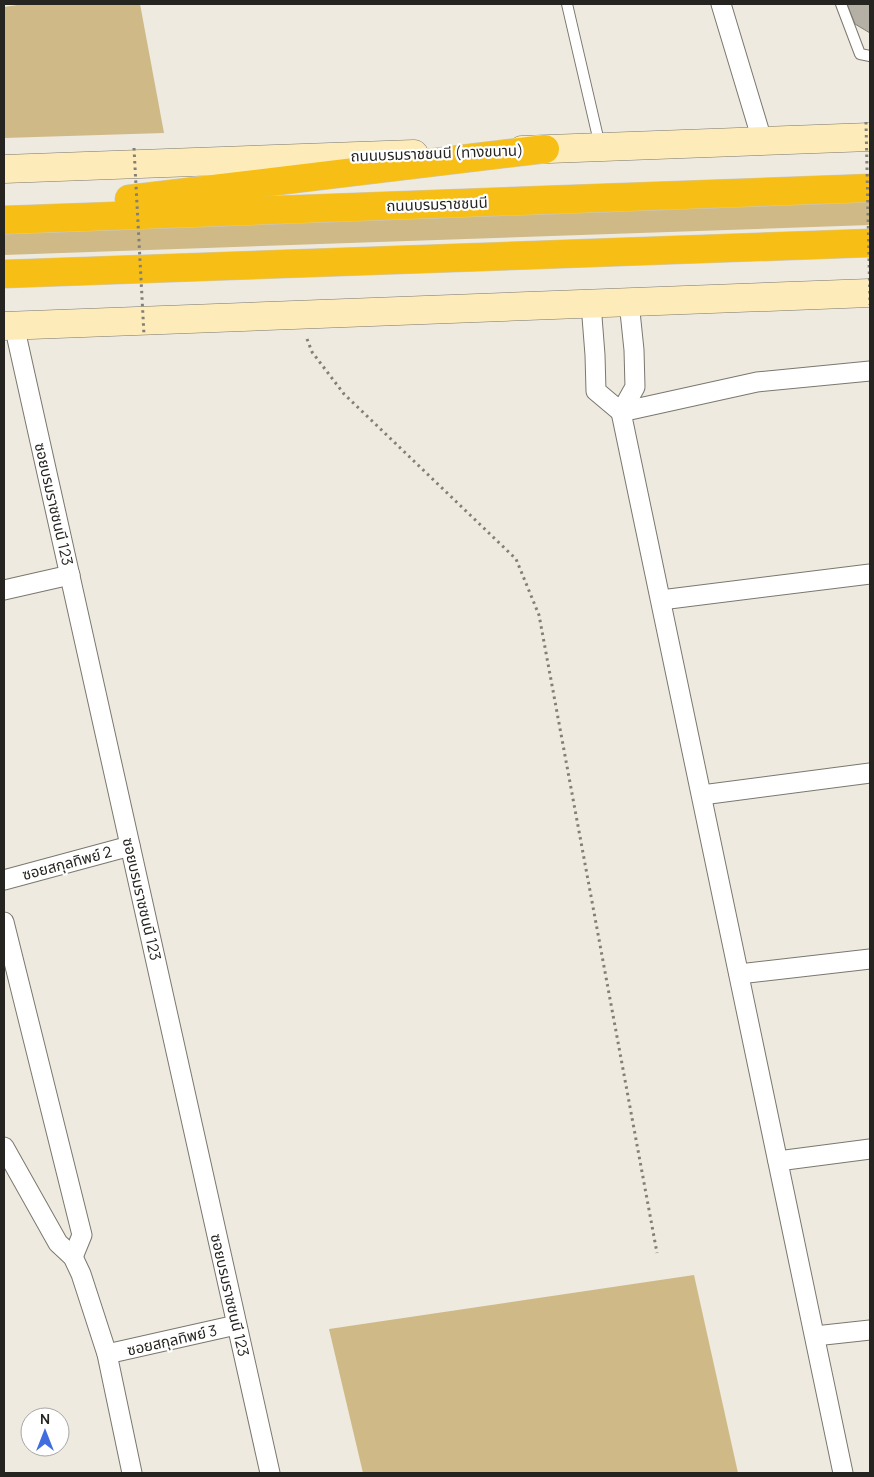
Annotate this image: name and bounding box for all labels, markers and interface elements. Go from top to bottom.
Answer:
street label: ถนนบรมราชชนนี (ทางขนาน) [350,139,524,167]
street label: ถนนบรมราชชนนี [386,192,488,216]
street label: ซอยบรมราชชนนี 123 [30,441,78,567]
street label: ซอยบรมราชชนนี 123 [118,836,166,962]
street label: ซอยสกุลทิพย์ 2 [20,841,114,885]
street label: ซอยบรมราชชนนี 123 [206,1232,254,1358]
street label: ซอยสกุลทิพย์ 3 [125,1319,219,1361]
north arrow [20,1407,70,1457]
text: N [40,1409,50,1428]

